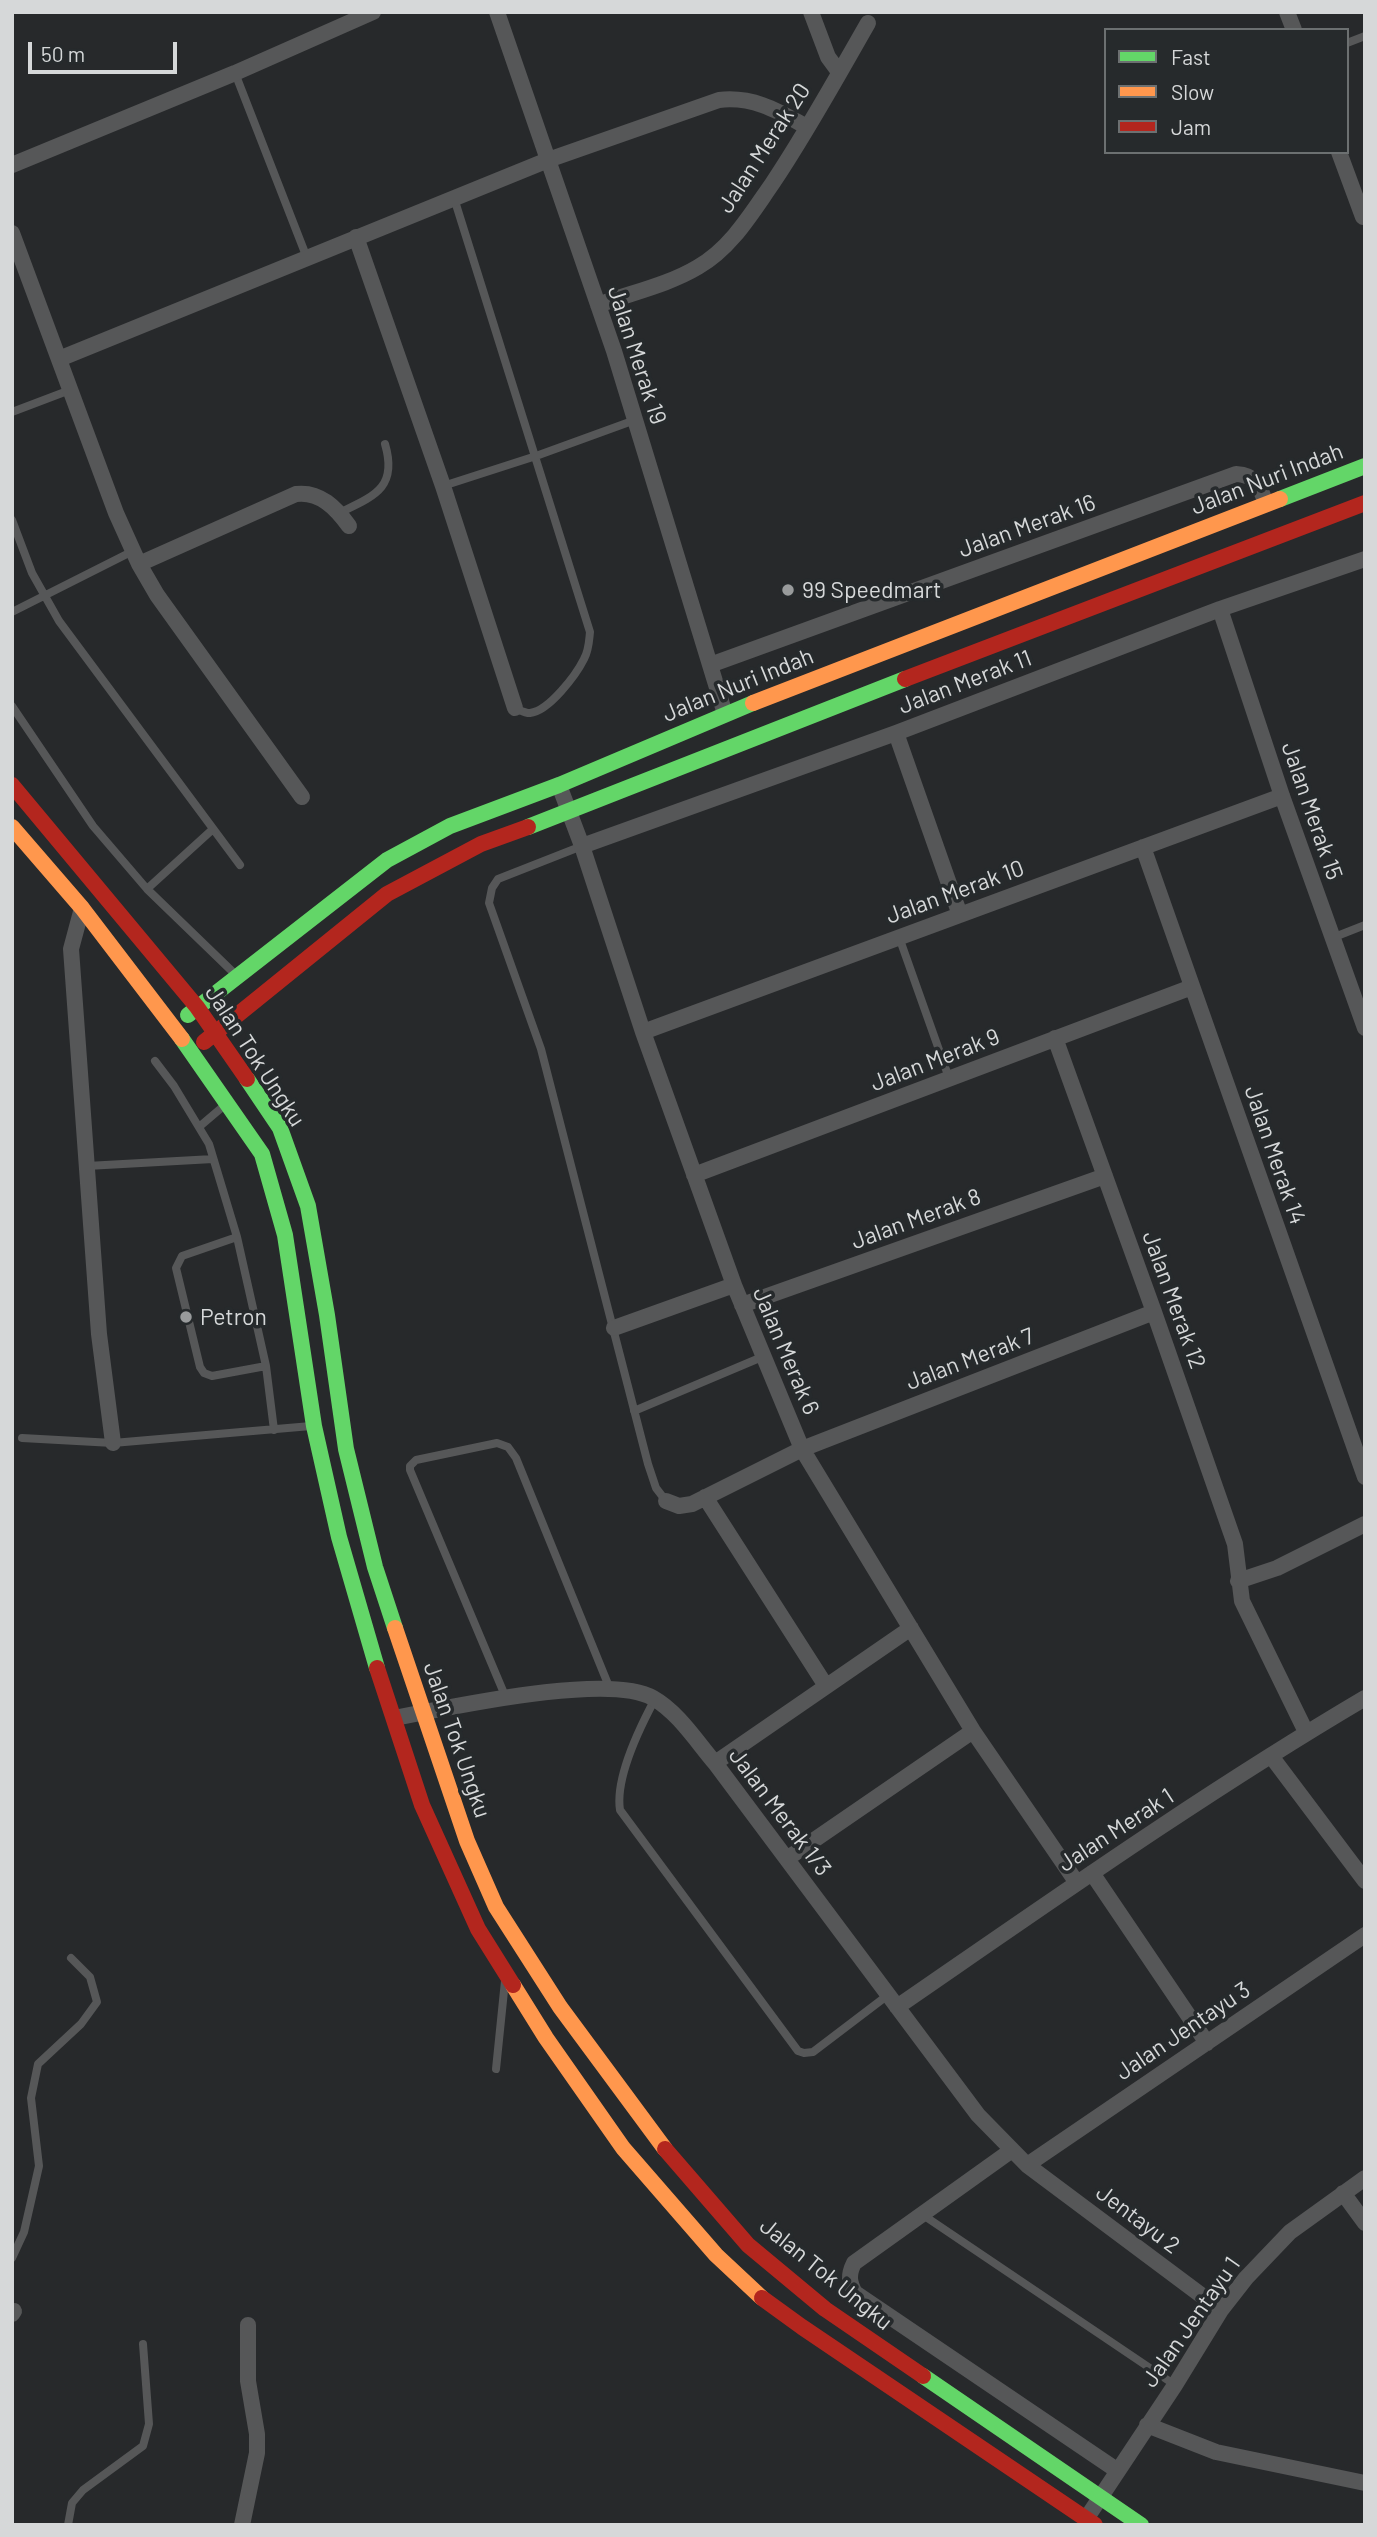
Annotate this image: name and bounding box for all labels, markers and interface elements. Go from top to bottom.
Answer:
scale bar [32,28,180,72]
legend [1104,28,1349,154]
text: 50 m [41,41,85,66]
text: Fast [1171,44,1211,69]
street label: Jalan Merak 20 [712,78,816,218]
text: Slow [1171,79,1214,104]
text: Jam [1171,114,1211,139]
street label: Jalan Merak 19 [602,282,672,428]
street label: Jalan Nuri Indah [1187,437,1347,521]
street label: Jalan Merak 16 [955,488,1099,564]
place label: 99 Speedmart [802,576,941,604]
marker: 99 Speedmart [780,582,796,598]
street label: Jalan Nuri Indah [658,642,818,728]
street label: Jalan Merak 11 [895,644,1035,720]
street label: Jalan Merak 15 [1276,739,1348,883]
street label: Jalan Merak 10 [882,854,1028,930]
street label: Jalan Tok Ungku [199,980,311,1132]
street label: Jalan Merak 9 [867,1023,1003,1097]
street label: Jalan Merak 14 [1238,1082,1312,1228]
street label: Jalan Merak 8 [847,1183,985,1255]
street label: Jalan Merak 12 [1136,1227,1212,1373]
street label: Jalan Merak 6 [747,1283,825,1419]
place label: Petron [200,1303,267,1331]
marker: Petron [178,1309,194,1325]
street label: Jalan Merak 7 [902,1322,1038,1396]
street label: Jalan Tok Ungku [417,1659,497,1821]
street label: Jalan Merak 1/3 [723,1743,837,1881]
street label: Jalan Merak 1 [1053,1782,1179,1878]
street label: Jalan Jentayu 3 [1110,1976,1256,2086]
street label: Jentayu 2 [1091,2179,1185,2259]
street label: Jalan Tok Ungku [754,2212,898,2336]
street label: Jalan Jentayu 1 [1136,2252,1246,2392]

